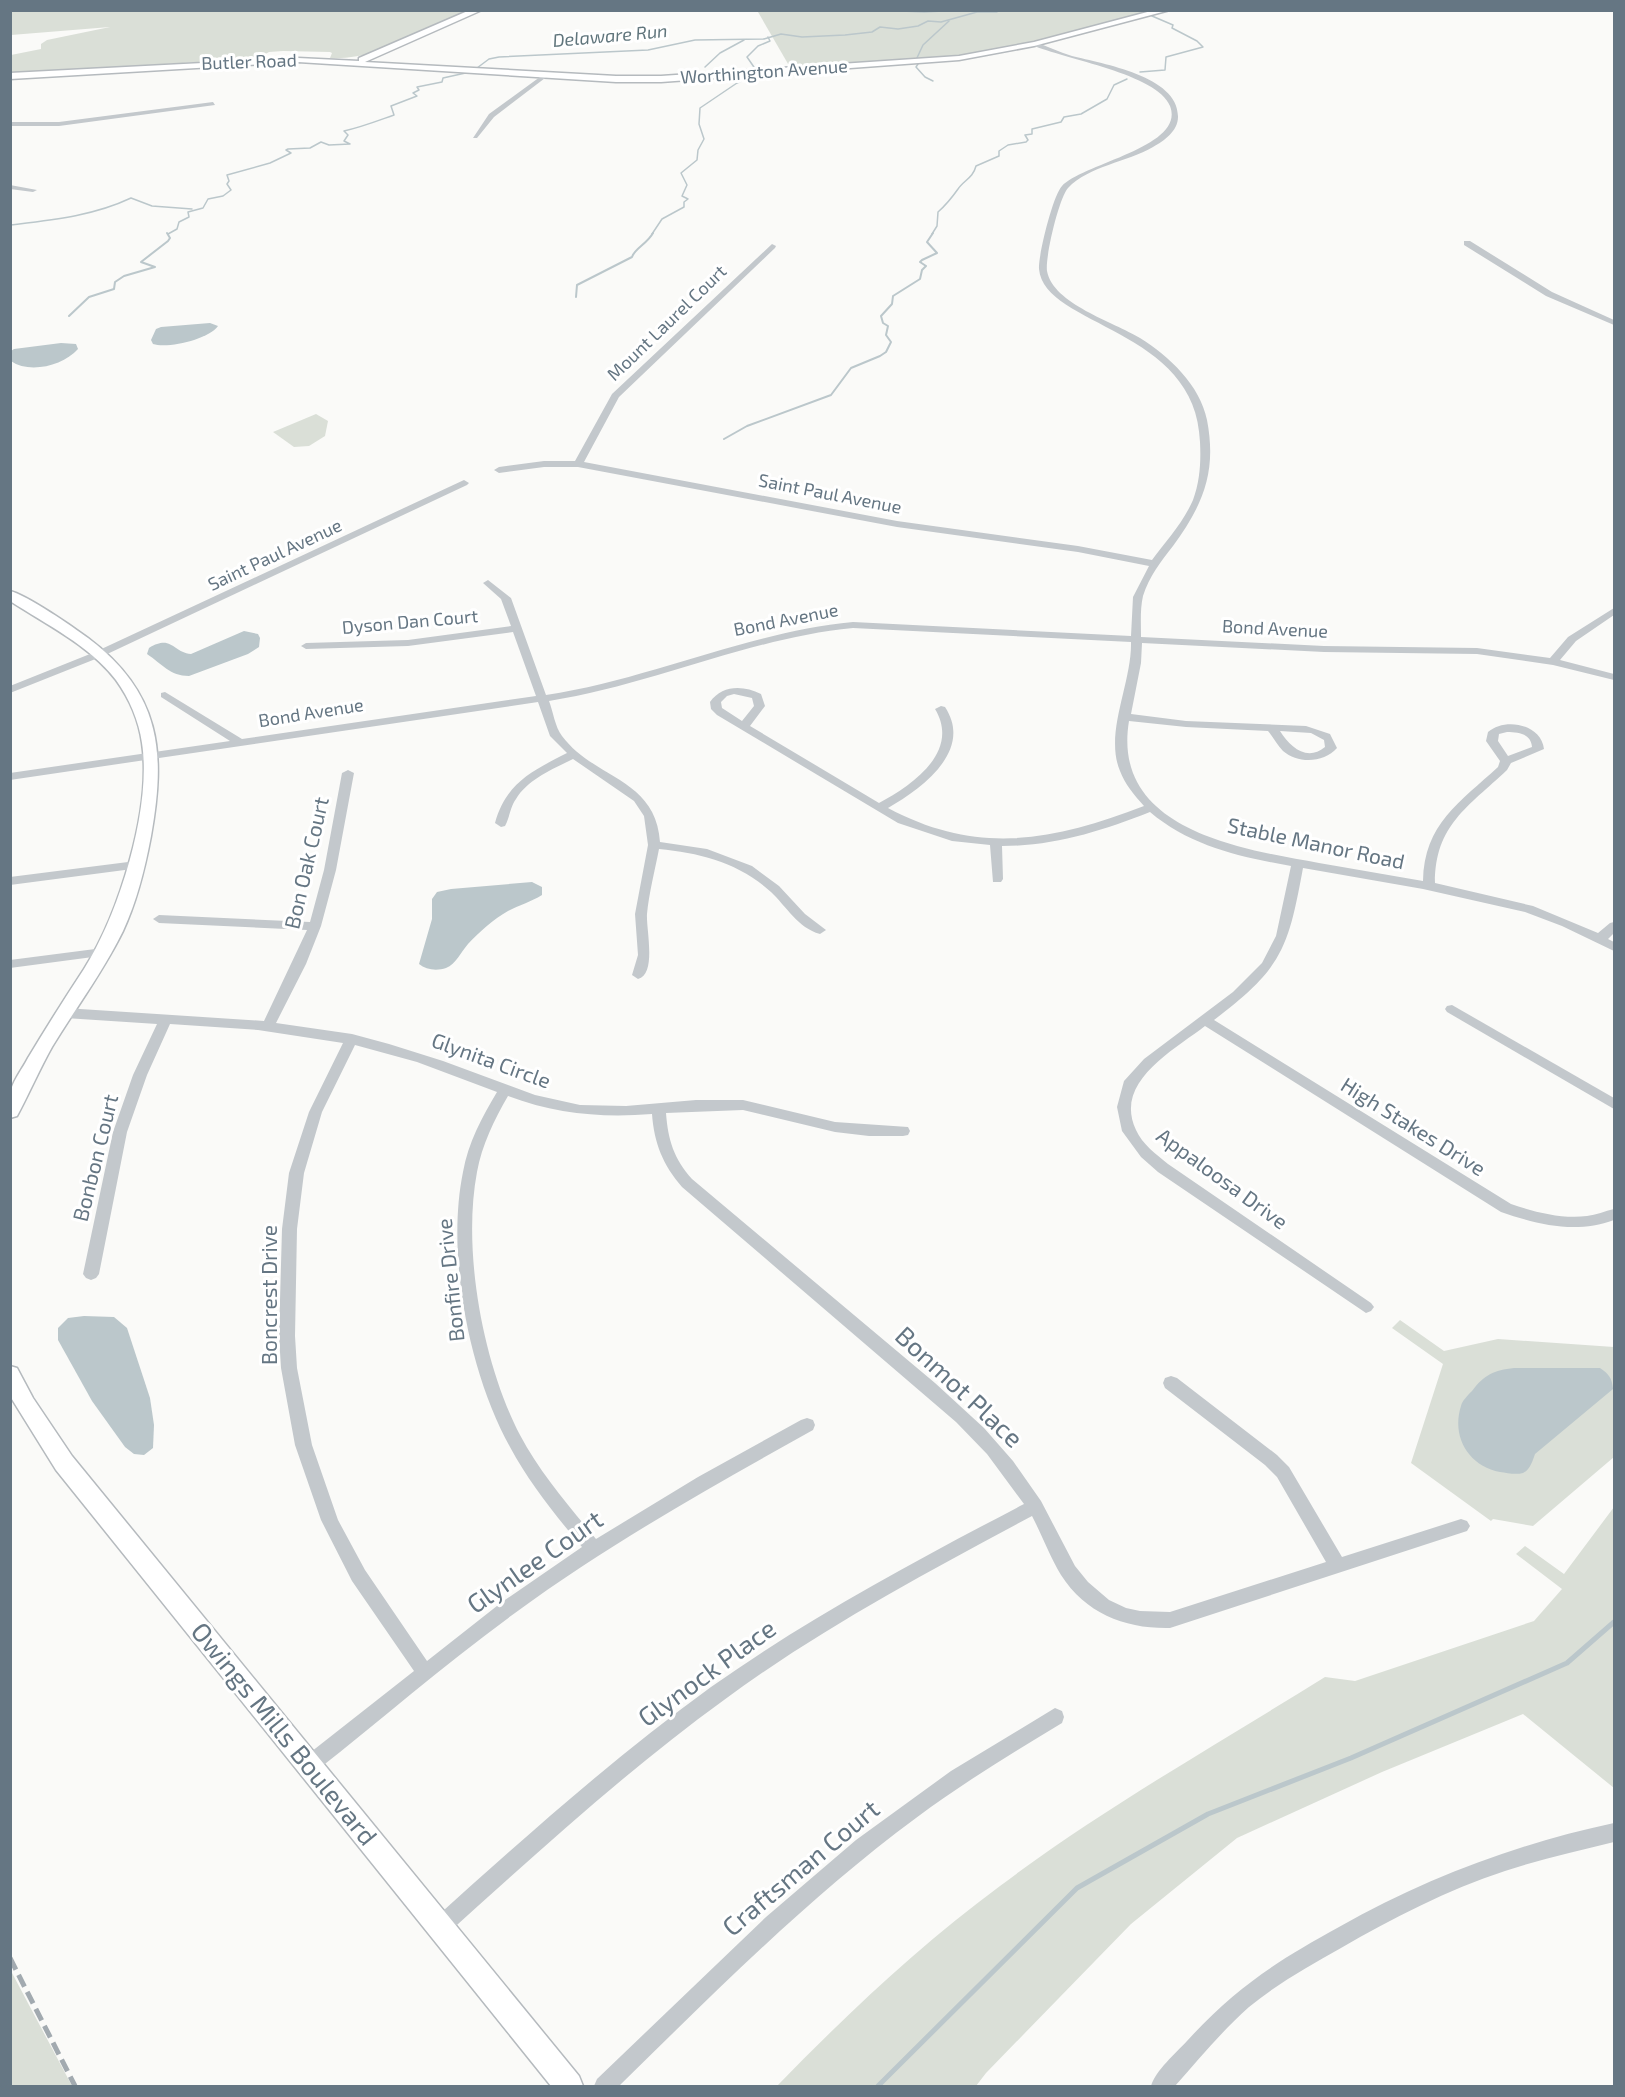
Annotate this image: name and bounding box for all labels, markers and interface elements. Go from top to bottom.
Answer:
water label: Delaware Run [552,19,668,51]
street label: Butler Road [201,48,297,74]
street label: Worthington Avenue [679,54,848,88]
street label: Mount Laurel Court [602,260,731,385]
street label: Saint Paul Avenue [757,468,904,518]
street label: Saint Paul Avenue [204,513,345,595]
street label: Bond Avenue [732,598,840,640]
street label: Dyson Dan Court [341,604,479,638]
street label: Bond Avenue [1222,614,1329,642]
street label: Bond Avenue [257,693,365,731]
street label: Bon Oak Court [278,794,333,931]
street label: Stable Manor Road [1225,812,1407,874]
street label: Glynita Circle [429,1027,554,1093]
street label: High Stakes Drive [1337,1071,1491,1180]
street label: Bonbon Court [67,1091,122,1224]
street label: Appaloosa Drive [1153,1122,1293,1234]
street label: Bonfire Drive [431,1217,468,1343]
street label: Boncrest Drive [256,1225,281,1365]
street label: Bonmot Place [890,1319,1030,1453]
street label: Glynlee Court [460,1503,608,1619]
street label: Glynock Place [631,1612,781,1732]
street label: Owings Mills Boulevard [186,1615,385,1851]
street label: Craftsman Court [715,1792,885,1941]

